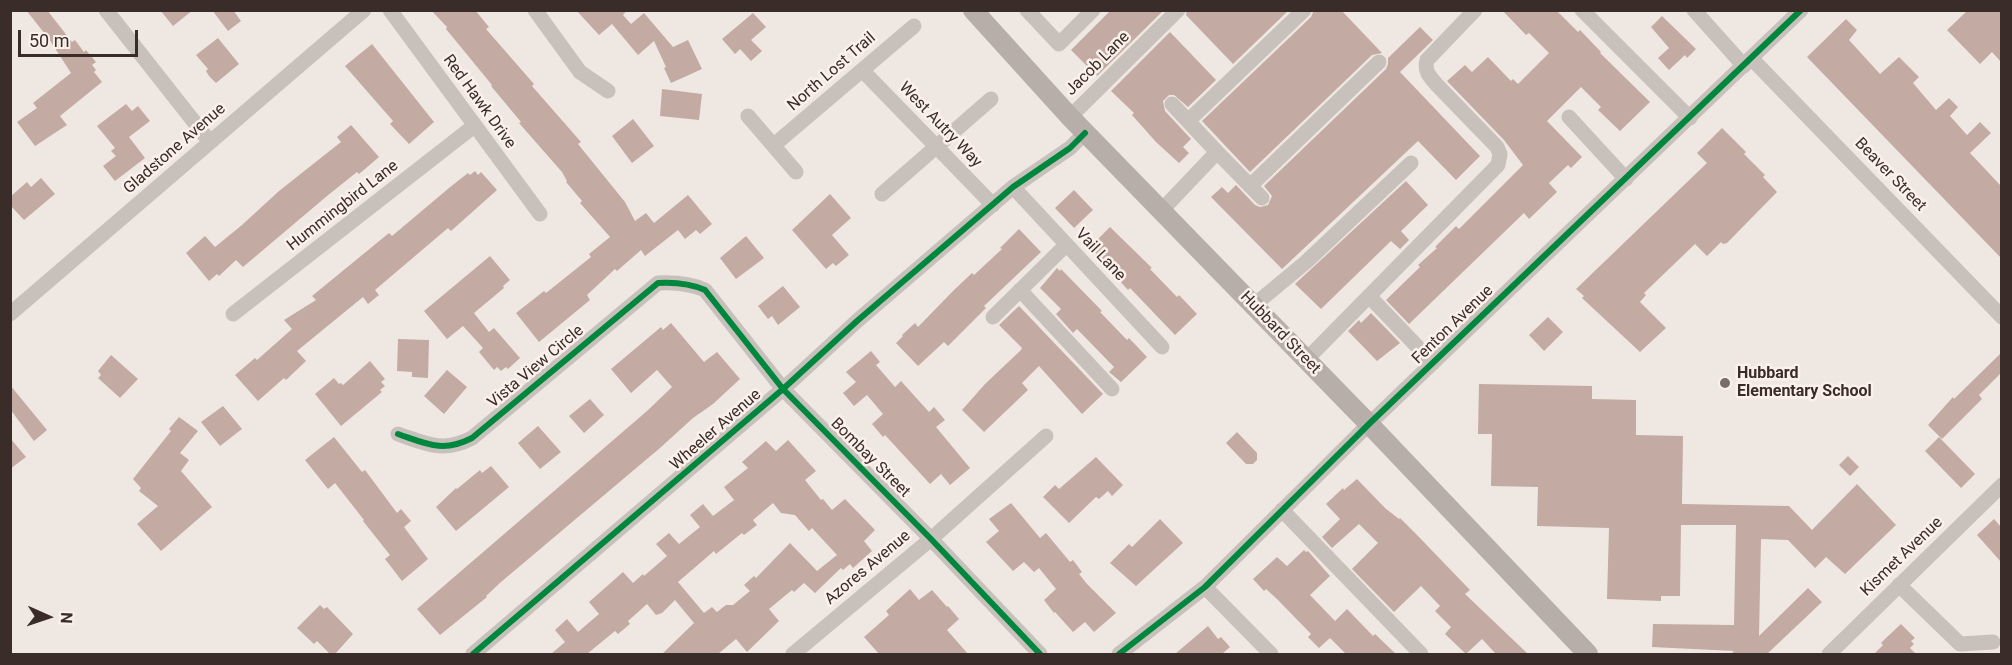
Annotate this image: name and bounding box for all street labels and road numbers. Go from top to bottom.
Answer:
street label: Jacob Lane [1062,28,1134,100]
street label: North Lost Trail [784,29,880,115]
street label: Red Hawk Drive [438,51,520,153]
street label: West Autry Way [894,78,986,172]
street label: Gladstone Avenue [120,100,230,198]
street label: Beaver Street [1850,134,1930,216]
street label: Hummingbird Lane [284,157,402,255]
street label: Vail Lane [1071,225,1129,285]
street label: Fenton Avenue [1408,282,1498,368]
street label: Hubbard Street [1236,288,1324,378]
street label: Vista View Circle [484,321,588,413]
street label: Wheeler Avenue [667,385,765,475]
street label: Bombay Street [826,414,914,502]
street label: Kismet Avenue [1857,513,1947,601]
street label: Azores Avenue [821,527,915,609]

